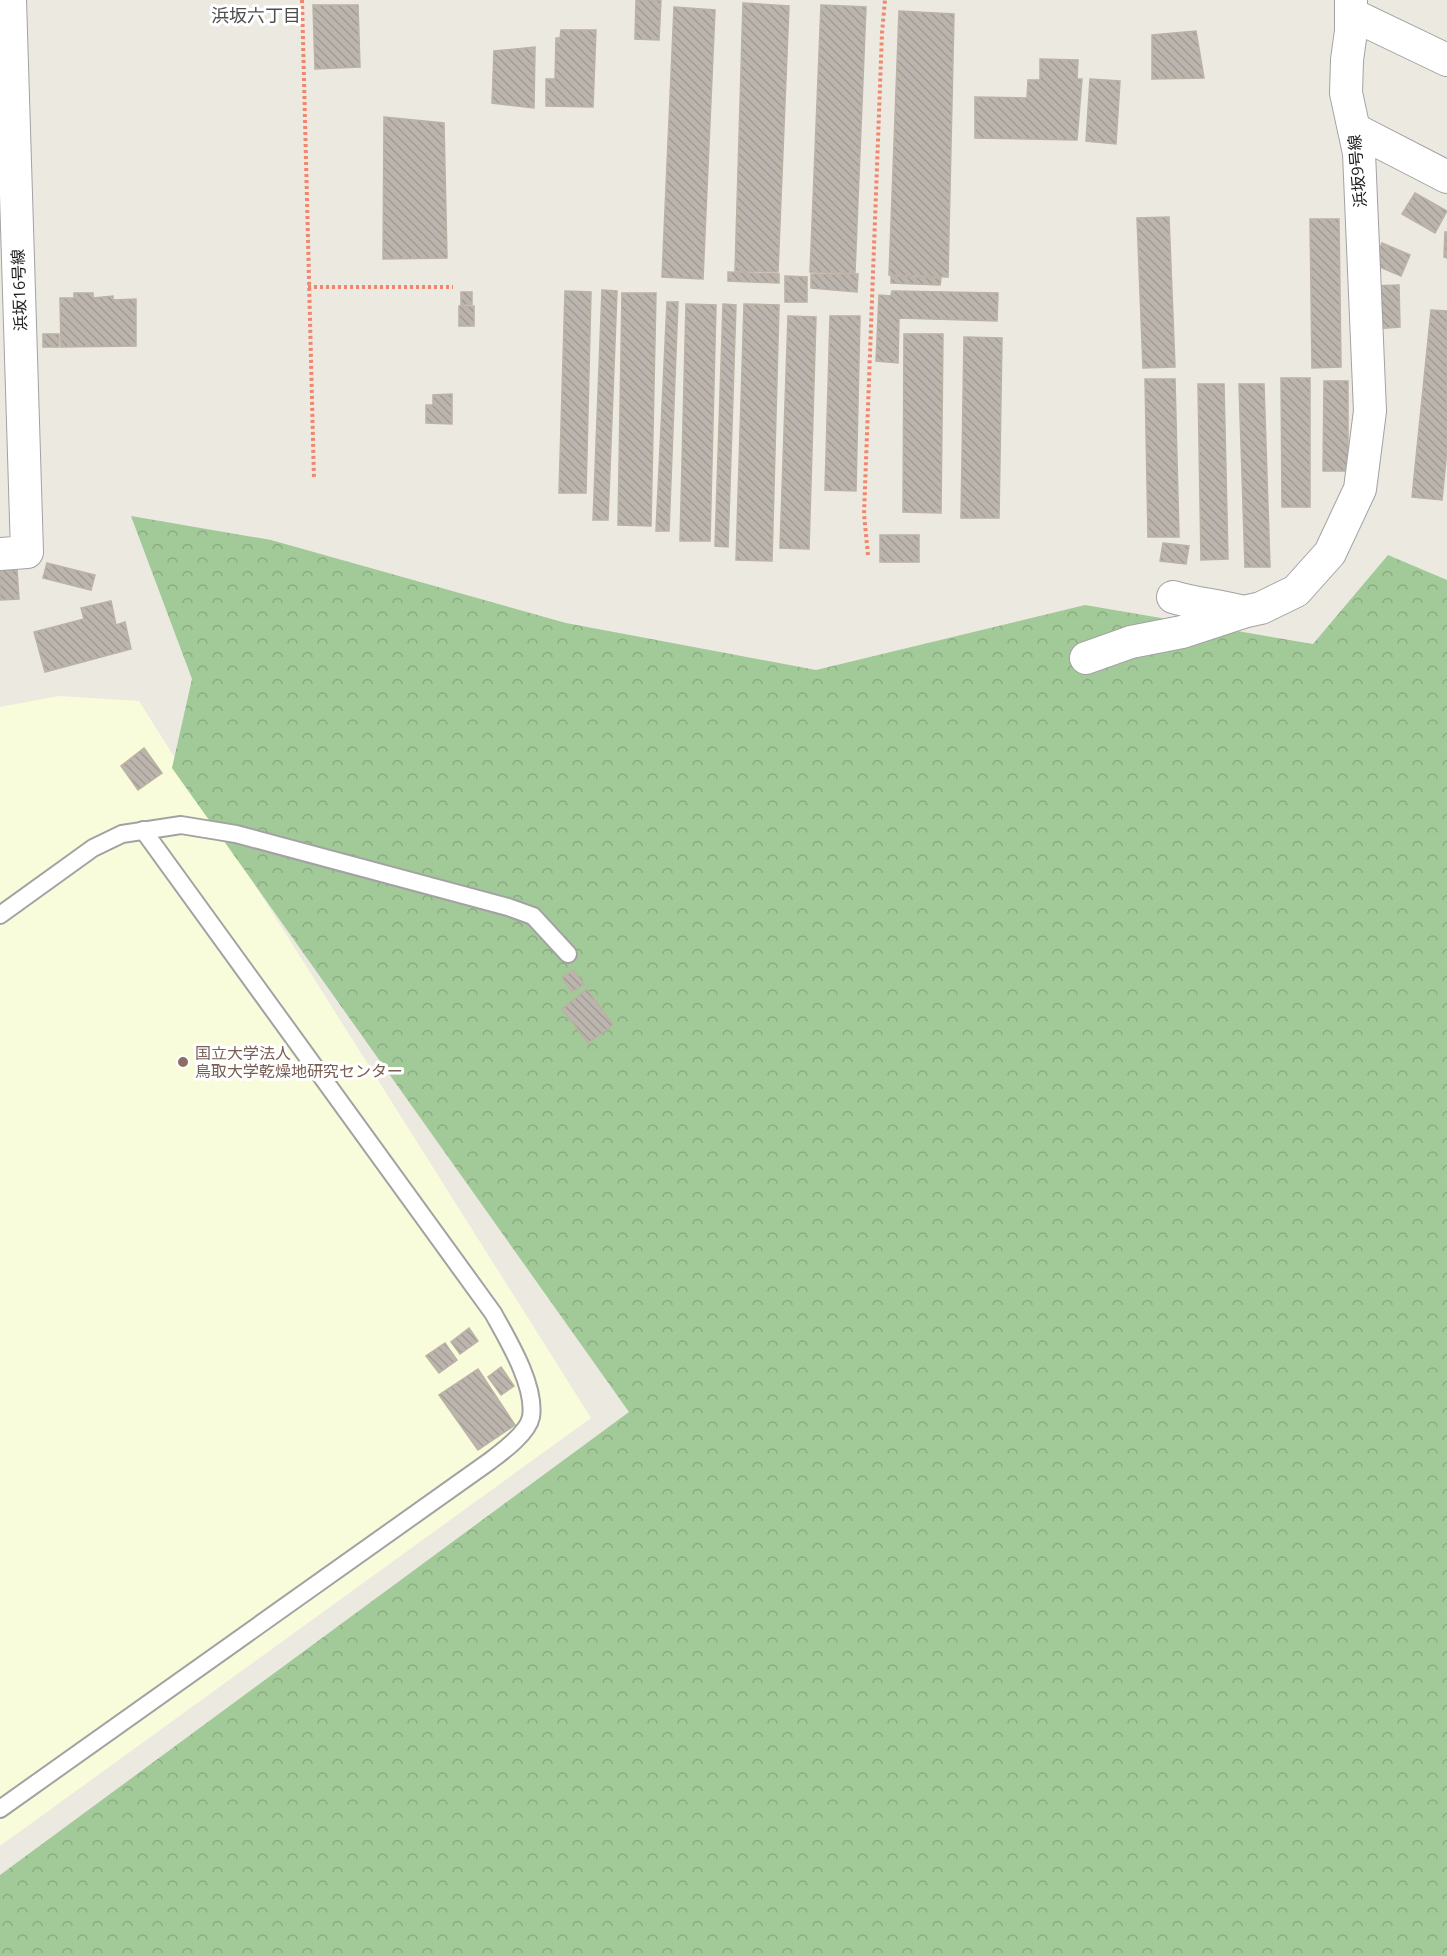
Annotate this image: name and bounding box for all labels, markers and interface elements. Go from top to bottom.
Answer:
district label: 浜坂六丁目 [211,3,301,27]
street label: 浜坂9号線 [1343,134,1371,208]
street label: 浜坂16号線 [7,248,31,332]
place label: 国立大学法人 鳥取大学乾燥地研究センター [195,1042,403,1082]
marker: 国立大学法人 鳥取大学乾燥地研究センター [176,1055,190,1069]

